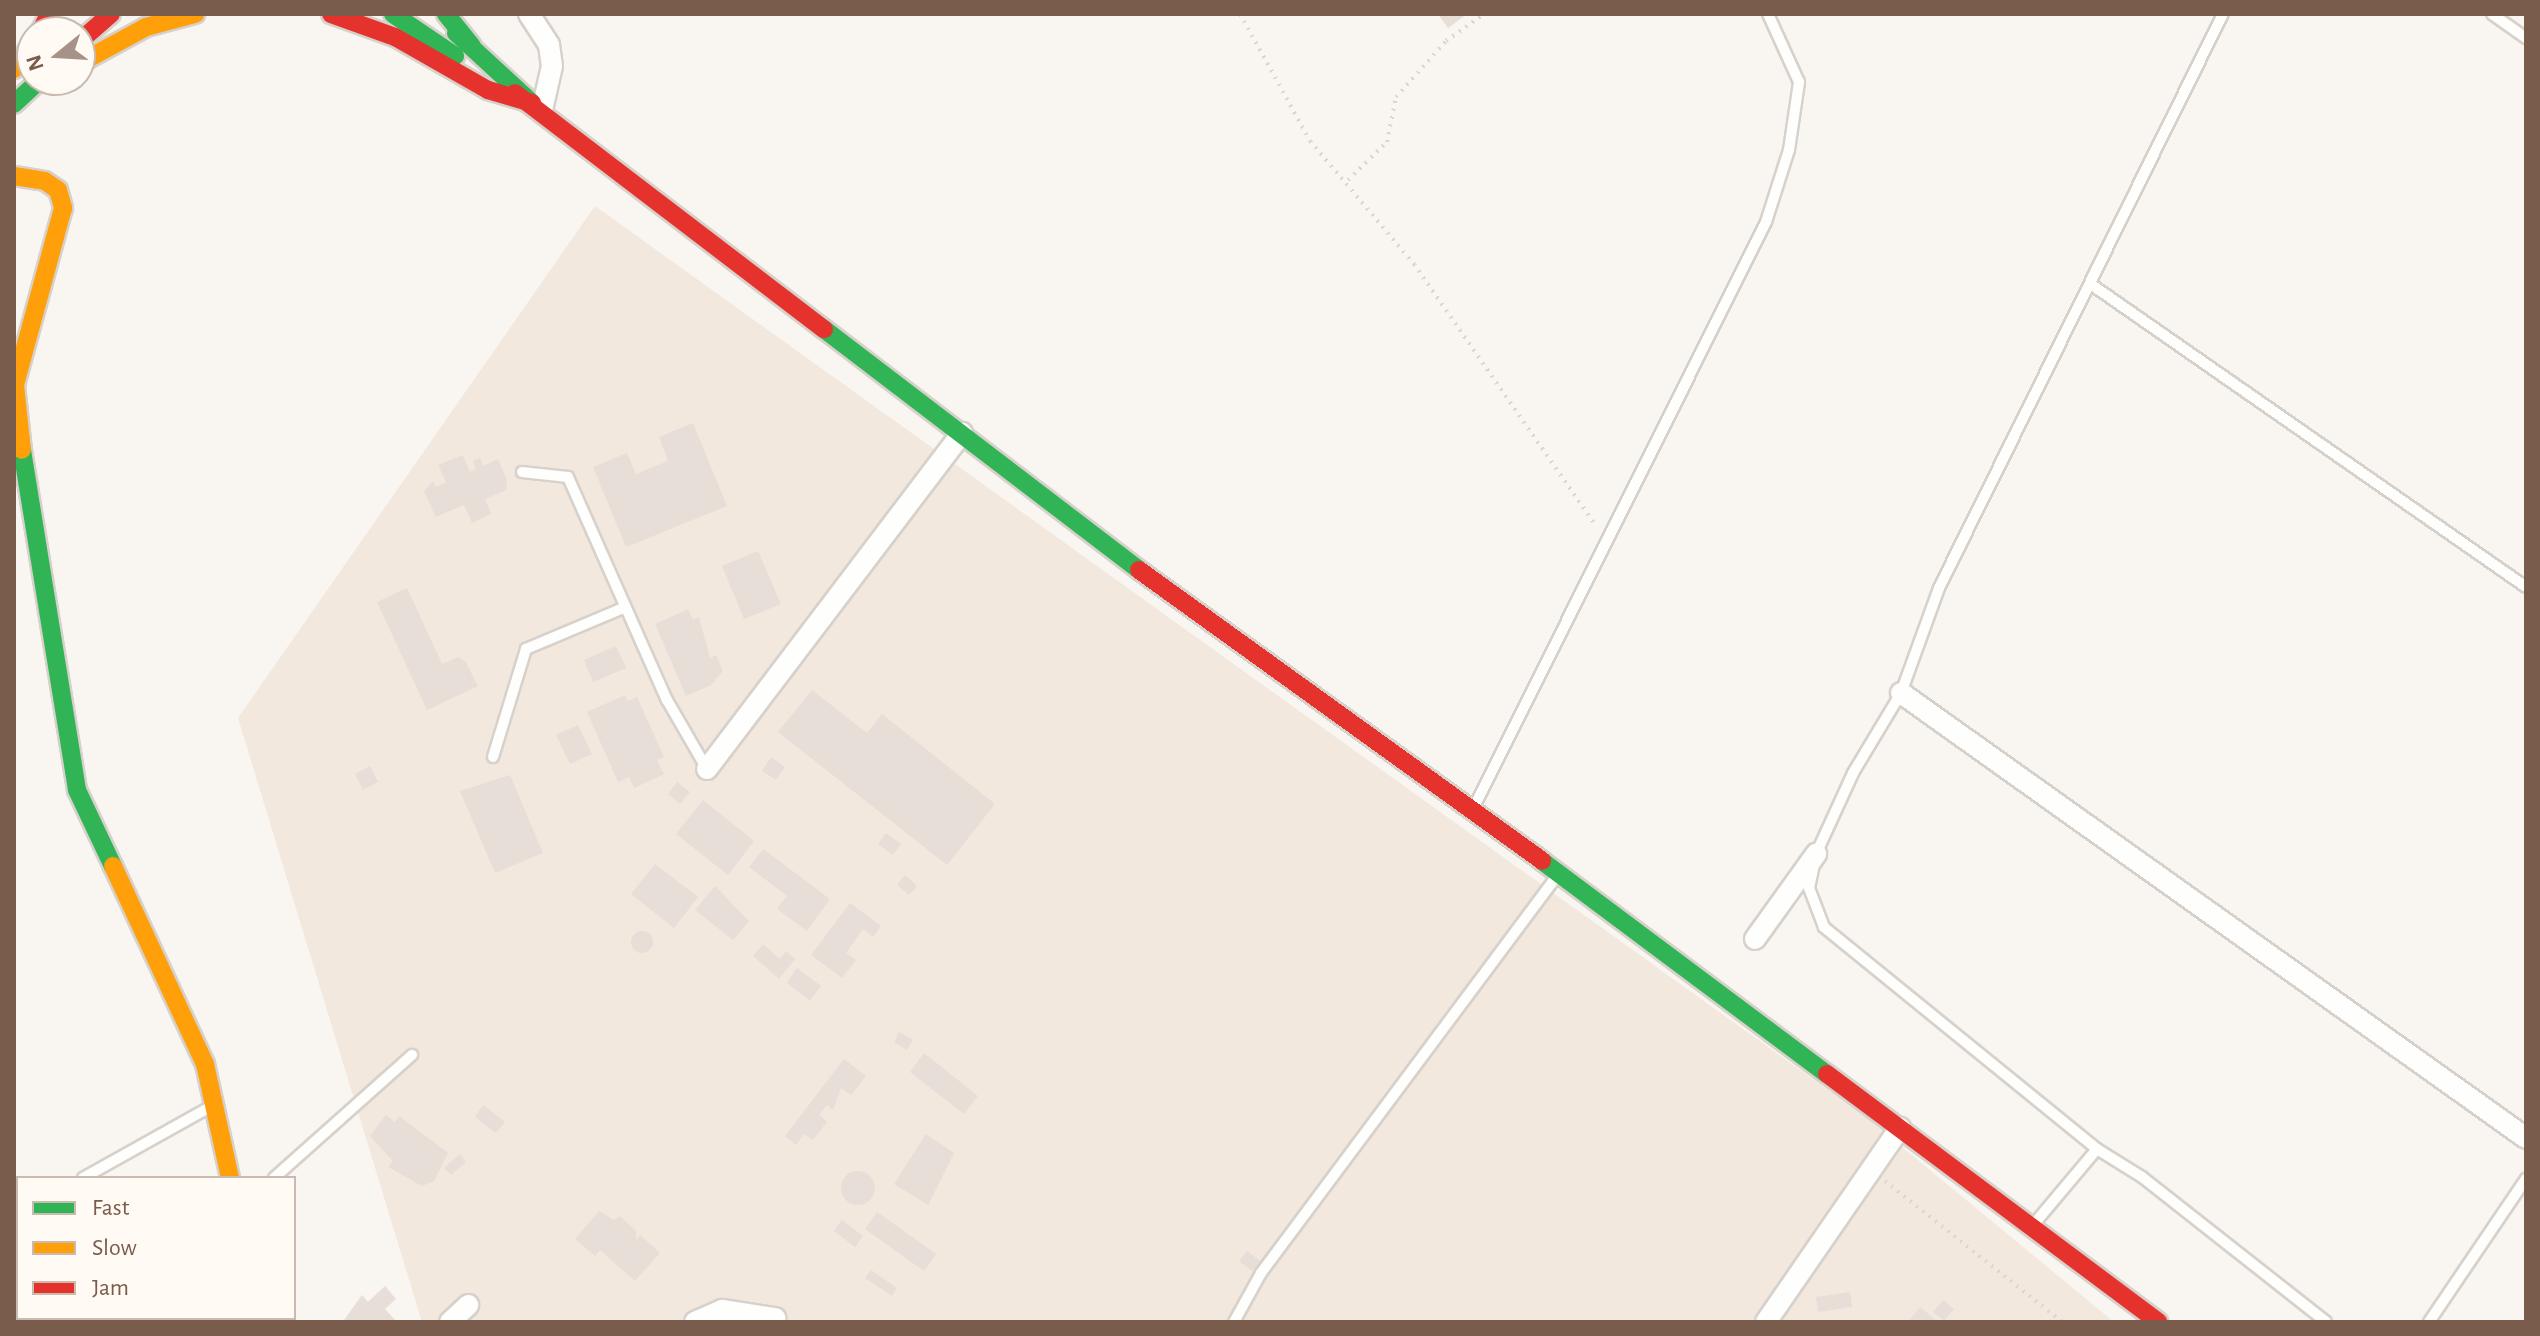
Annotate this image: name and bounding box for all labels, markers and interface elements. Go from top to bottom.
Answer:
north arrow [16,16,96,96]
text: N [22,52,48,73]
legend [16,1176,296,1320]
text: Fast [92,1196,129,1220]
text: Slow [92,1236,137,1260]
text: Jam [92,1276,129,1300]

